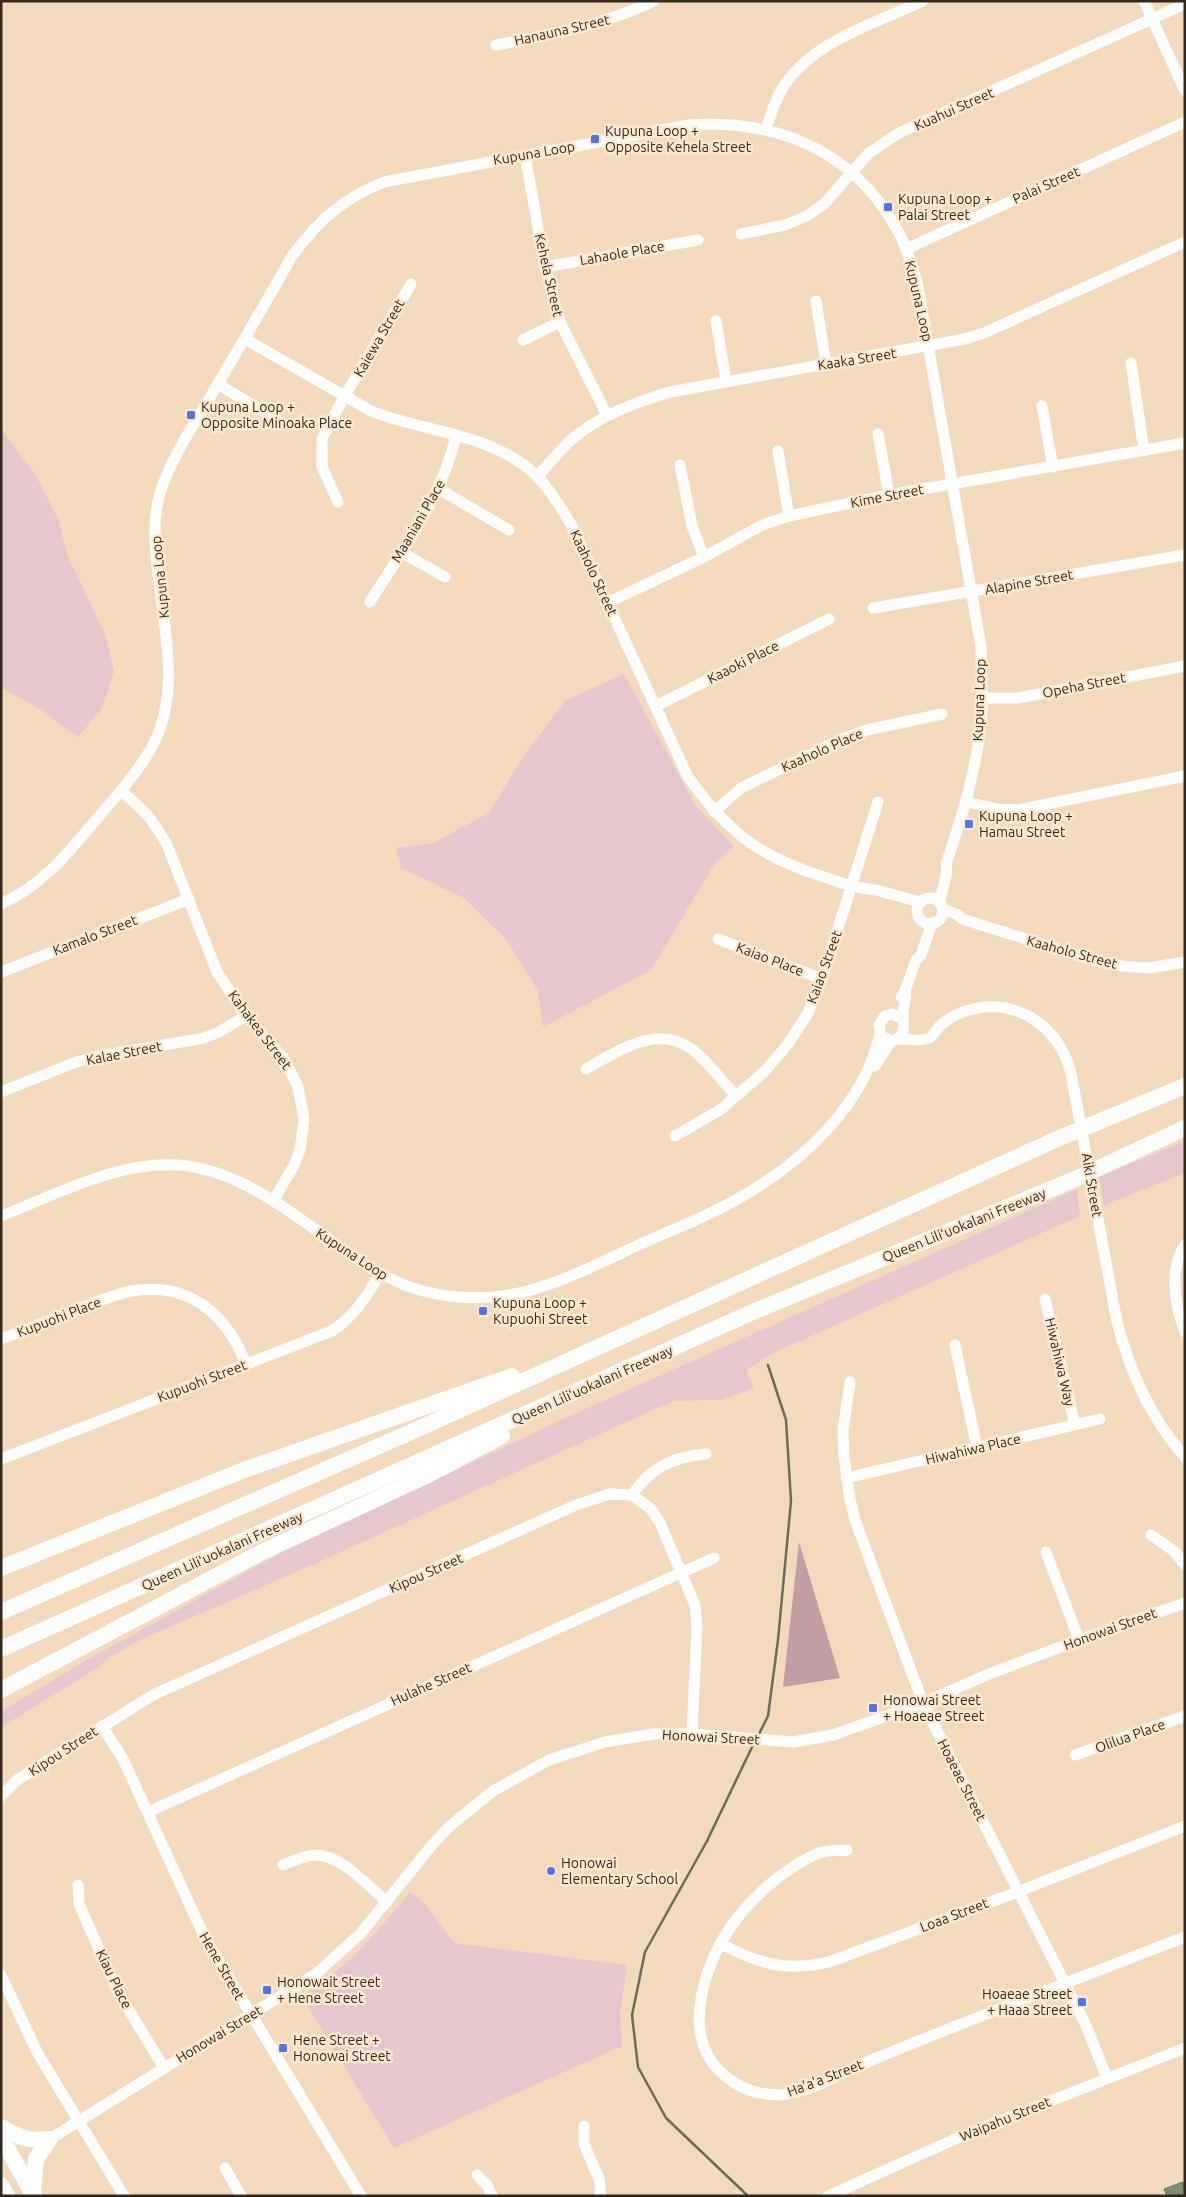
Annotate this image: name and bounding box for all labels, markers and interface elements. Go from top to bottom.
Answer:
street label: Hanauna Street [513,11,612,49]
street label: Kuahui Street [912,84,997,134]
place label: Kupuna Loop + Opposite Kehela Street [605,123,752,155]
marker: Kupuna Loop + Opposite Kehela Street [589,133,601,145]
street label: Kupuna Loop [492,138,576,168]
street label: Palai Street [1010,163,1083,207]
place label: Kupuna Loop + Palai Street [898,191,992,223]
marker: Kupuna Loop + Palai Street [882,201,894,213]
street label: Kehela Street [532,232,566,319]
street label: Lahaole Place [578,238,666,268]
street label: Kupuna Loop [902,259,936,343]
street label: Kaiewa Street [350,296,408,380]
street label: Kaaka Street [817,345,898,373]
place label: Kupuna Loop + Opposite Minoaka Place [201,399,352,431]
marker: Kupuna Loop + Opposite Minoaka Place [185,409,197,421]
street label: Maaniani Place [388,477,448,565]
street label: Kime Street [849,481,925,511]
street label: Kaaholo Street [567,527,621,619]
street label: Kupuna Loop [148,535,172,619]
street label: Alapine Street [983,566,1075,598]
street label: Kaaoki Place [705,637,781,687]
street label: Kupuna Loop [970,658,988,742]
street label: Opeha Street [1041,669,1127,701]
street label: Kaaholo Place [779,725,865,775]
place label: Kupuna Loop + Hamau Street [979,808,1073,840]
marker: Kupuna Loop + Hamau Street [963,818,975,830]
street label: Kamalo Street [51,911,140,958]
street label: Kaiao Street [803,928,845,1006]
street label: Kaaholo Street [1025,932,1120,972]
street label: Kaiao Place [734,939,806,979]
street label: Kahakea Street [225,987,295,1073]
street label: Kalae Street [85,1038,164,1068]
street label: Aiki Street [1078,1151,1106,1219]
street label: Queen Liliʻuokalani Freeway [880,1185,1048,1265]
street label: Kupuna Loop [313,1225,391,1283]
street label: Kupuohi Place [15,1294,103,1340]
place label: Kupuna Loop + Kupuohi Street [493,1295,588,1327]
marker: Kupuna Loop + Kupuohi Street [477,1305,489,1317]
street label: Hiwahiwa Way [1042,1316,1078,1408]
street label: Queen Liliʻuokalani Freeway [509,1342,675,1428]
street label: Kupuohi Street [155,1356,249,1405]
street label: Hiwahiwa Place [924,1430,1022,1468]
street label: Queen Liliʻuokalani Freeway [139,1508,305,1594]
street label: Kipou Street [387,1549,466,1596]
street label: Honowai Street [1061,1605,1159,1653]
street label: Hulahe Street [388,1659,474,1709]
place label: Honowai Street + Hoaeae Street [883,1692,985,1724]
marker: Honowai Street + Hoaeae Street [867,1702,879,1714]
street label: Olilua Place [1093,1716,1167,1756]
street label: Kipou Street [26,1723,101,1779]
street label: Honowai Street [662,1726,761,1748]
street label: Hoaeae Street [934,1736,990,1824]
place label: Honowai Elementary School [561,1855,679,1887]
marker: Honowai Elementary School [545,1865,557,1877]
street label: Loaa Street [918,1894,991,1935]
street label: Hene Street [196,1929,248,2003]
street label: Kiau Place [93,1947,135,2011]
place label: Honowait Street + Hene Street [277,1974,381,2006]
marker: Honowait Street + Hene Street [261,1984,273,1996]
place label: Hoaeae Street + Haaa Street [982,1986,1072,2018]
marker: Hoaeae Street + Haaa Street [1076,1996,1088,2008]
street label: Honowai Street [173,2002,265,2066]
place label: Hene Street + Honowai Street [293,2032,391,2064]
marker: Hene Street + Honowai Street [277,2042,289,2054]
street label: Ha'a'a Street [785,2056,866,2100]
street label: Waipahu Street [957,2093,1053,2145]

